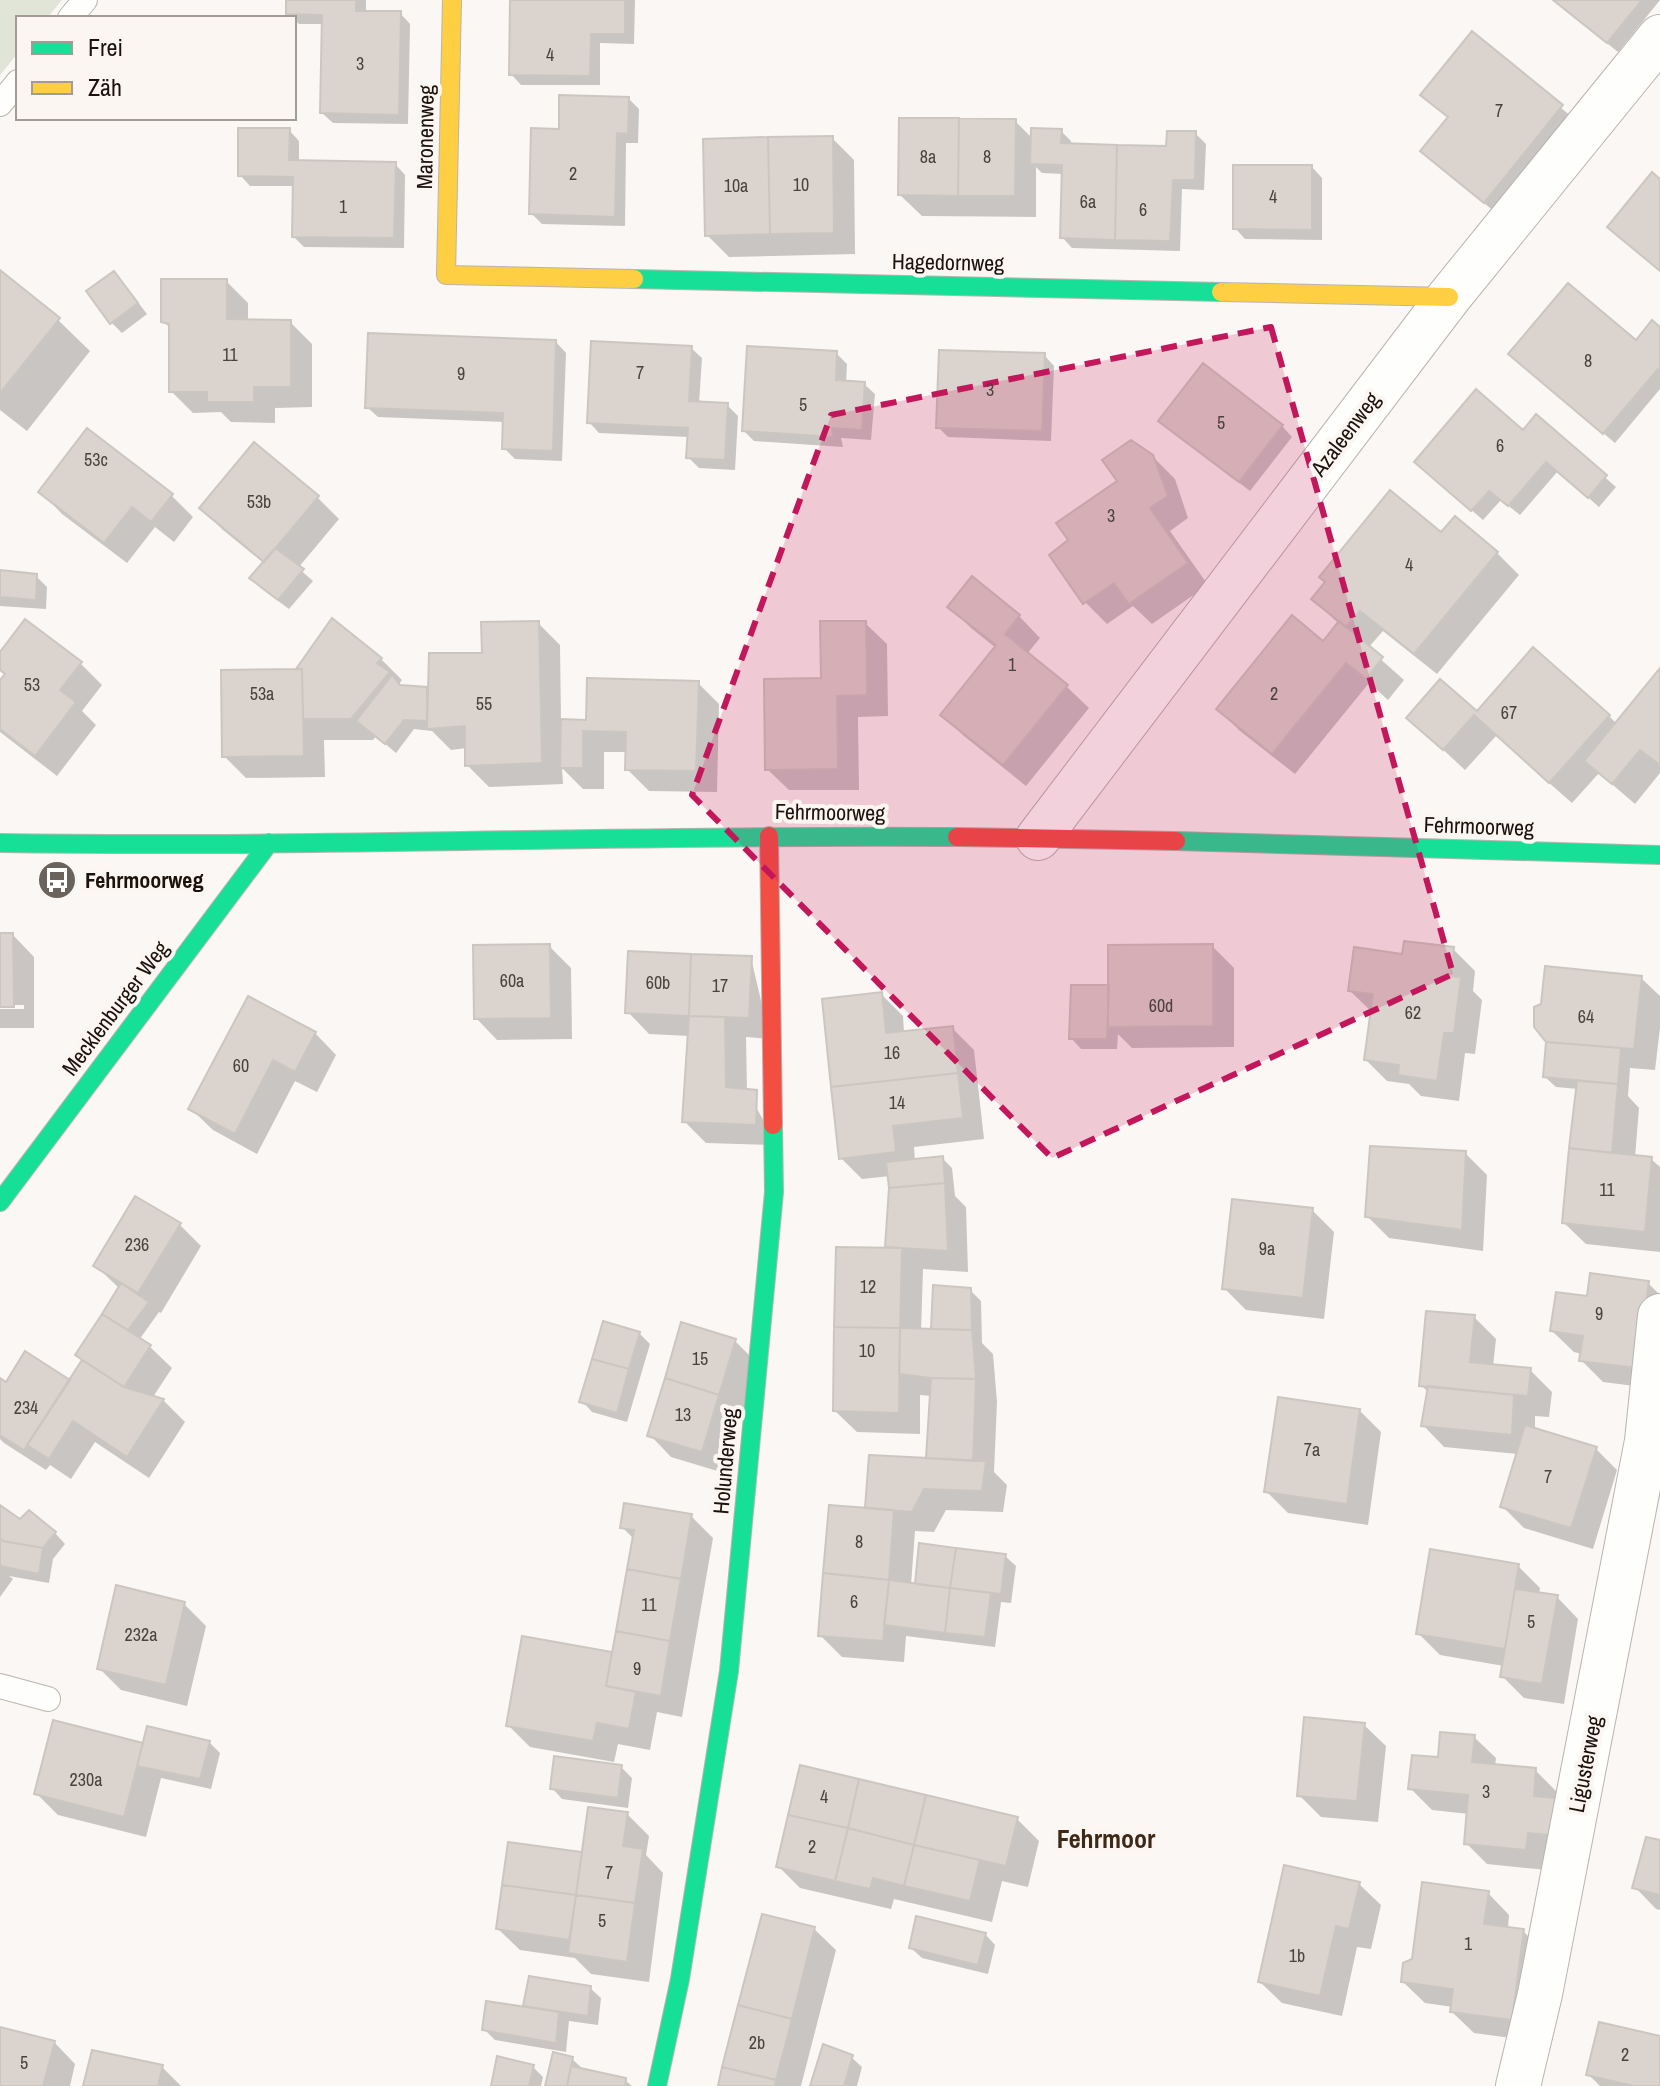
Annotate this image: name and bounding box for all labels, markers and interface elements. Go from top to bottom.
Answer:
legend [16,16,296,120]
text: Frei [88,31,123,63]
house number: 4 [546,42,554,67]
house number: 3 [356,51,364,76]
text: Zäh [88,71,122,103]
street label: Maronenweg [409,85,441,189]
house number: 7 [1495,98,1503,123]
house number: 8a [920,144,936,169]
house number: 8 [983,144,991,169]
house number: 2 [569,161,577,186]
house number: 10 [793,172,809,197]
house number: 10a [724,173,748,198]
house number: 4 [1269,184,1277,209]
house number: 6a [1080,189,1096,214]
house number: 1 [339,194,348,219]
house number: 6 [1139,197,1147,222]
street label: Hagedornweg [892,246,1004,278]
house number: 11 [222,342,238,367]
house number: 8 [1584,348,1592,373]
house number: 7 [636,360,644,385]
house number: 9 [457,361,465,386]
house number: 3 [986,377,994,402]
street label: Azaleenweg [1303,386,1387,483]
house number: 5 [799,392,807,417]
house number: 5 [1217,410,1225,435]
house number: 6 [1496,433,1504,458]
house number: 53c [84,447,108,472]
house number: 53b [247,489,271,514]
house number: 3 [1107,503,1115,528]
house number: 4 [1405,552,1413,577]
house number: 1 [1008,652,1017,677]
house number: 53 [24,672,40,697]
house number: 53a [250,681,274,706]
house number: 2 [1270,681,1278,706]
house number: 55 [476,691,492,716]
house number: 67 [1501,700,1517,725]
street label: Fehrmoorweg [775,796,885,828]
street label: Fehrmoorweg [1423,809,1535,843]
bus stop icon: Fehrmoorweg [36,859,78,901]
place label: Fehrmoorweg [85,865,203,895]
street label: Mecklenburger Weg [55,935,175,1081]
house number: 60a [500,968,524,993]
house number: 60b [646,970,670,995]
house number: 17 [712,973,728,998]
house number: 60d [1149,993,1173,1018]
house number: 62 [1405,1000,1421,1025]
house number: 64 [1578,1004,1594,1029]
house number: 16 [884,1040,900,1065]
house number: 60 [233,1053,249,1078]
house number: 14 [889,1090,905,1115]
house number: 11 [1599,1177,1615,1202]
house number: 236 [125,1232,149,1257]
house number: 9a [1259,1236,1275,1261]
house number: 12 [860,1274,876,1299]
house number: 9 [1595,1301,1603,1326]
house number: 10 [859,1338,875,1363]
house number: 15 [692,1346,708,1371]
house number: 234 [14,1395,38,1420]
house number: 13 [675,1402,691,1427]
street label: Holunderweg [705,1407,745,1515]
house number: 7a [1304,1437,1320,1462]
house number: 7 [1544,1464,1552,1489]
house number: 8 [855,1529,863,1554]
house number: 6 [850,1589,858,1614]
house number: 11 [641,1592,657,1617]
house number: 5 [1527,1609,1535,1634]
house number: 232a [125,1622,157,1647]
house number: 9 [633,1656,641,1681]
street label: Ligusterweg [1561,1713,1609,1815]
house number: 230a [70,1767,102,1792]
house number: 3 [1482,1779,1490,1804]
house number: 4 [820,1784,828,1809]
district label: Fehrmoor [1057,1821,1156,1856]
house number: 2 [808,1834,816,1859]
house number: 7 [605,1860,613,1885]
house number: 5 [598,1908,606,1933]
house number: 1 [1464,1931,1473,1956]
house number: 1b [1289,1943,1305,1968]
house number: 2b [749,2030,765,2055]
house number: 2 [1621,2042,1629,2067]
house number: 5 [20,2050,28,2075]

